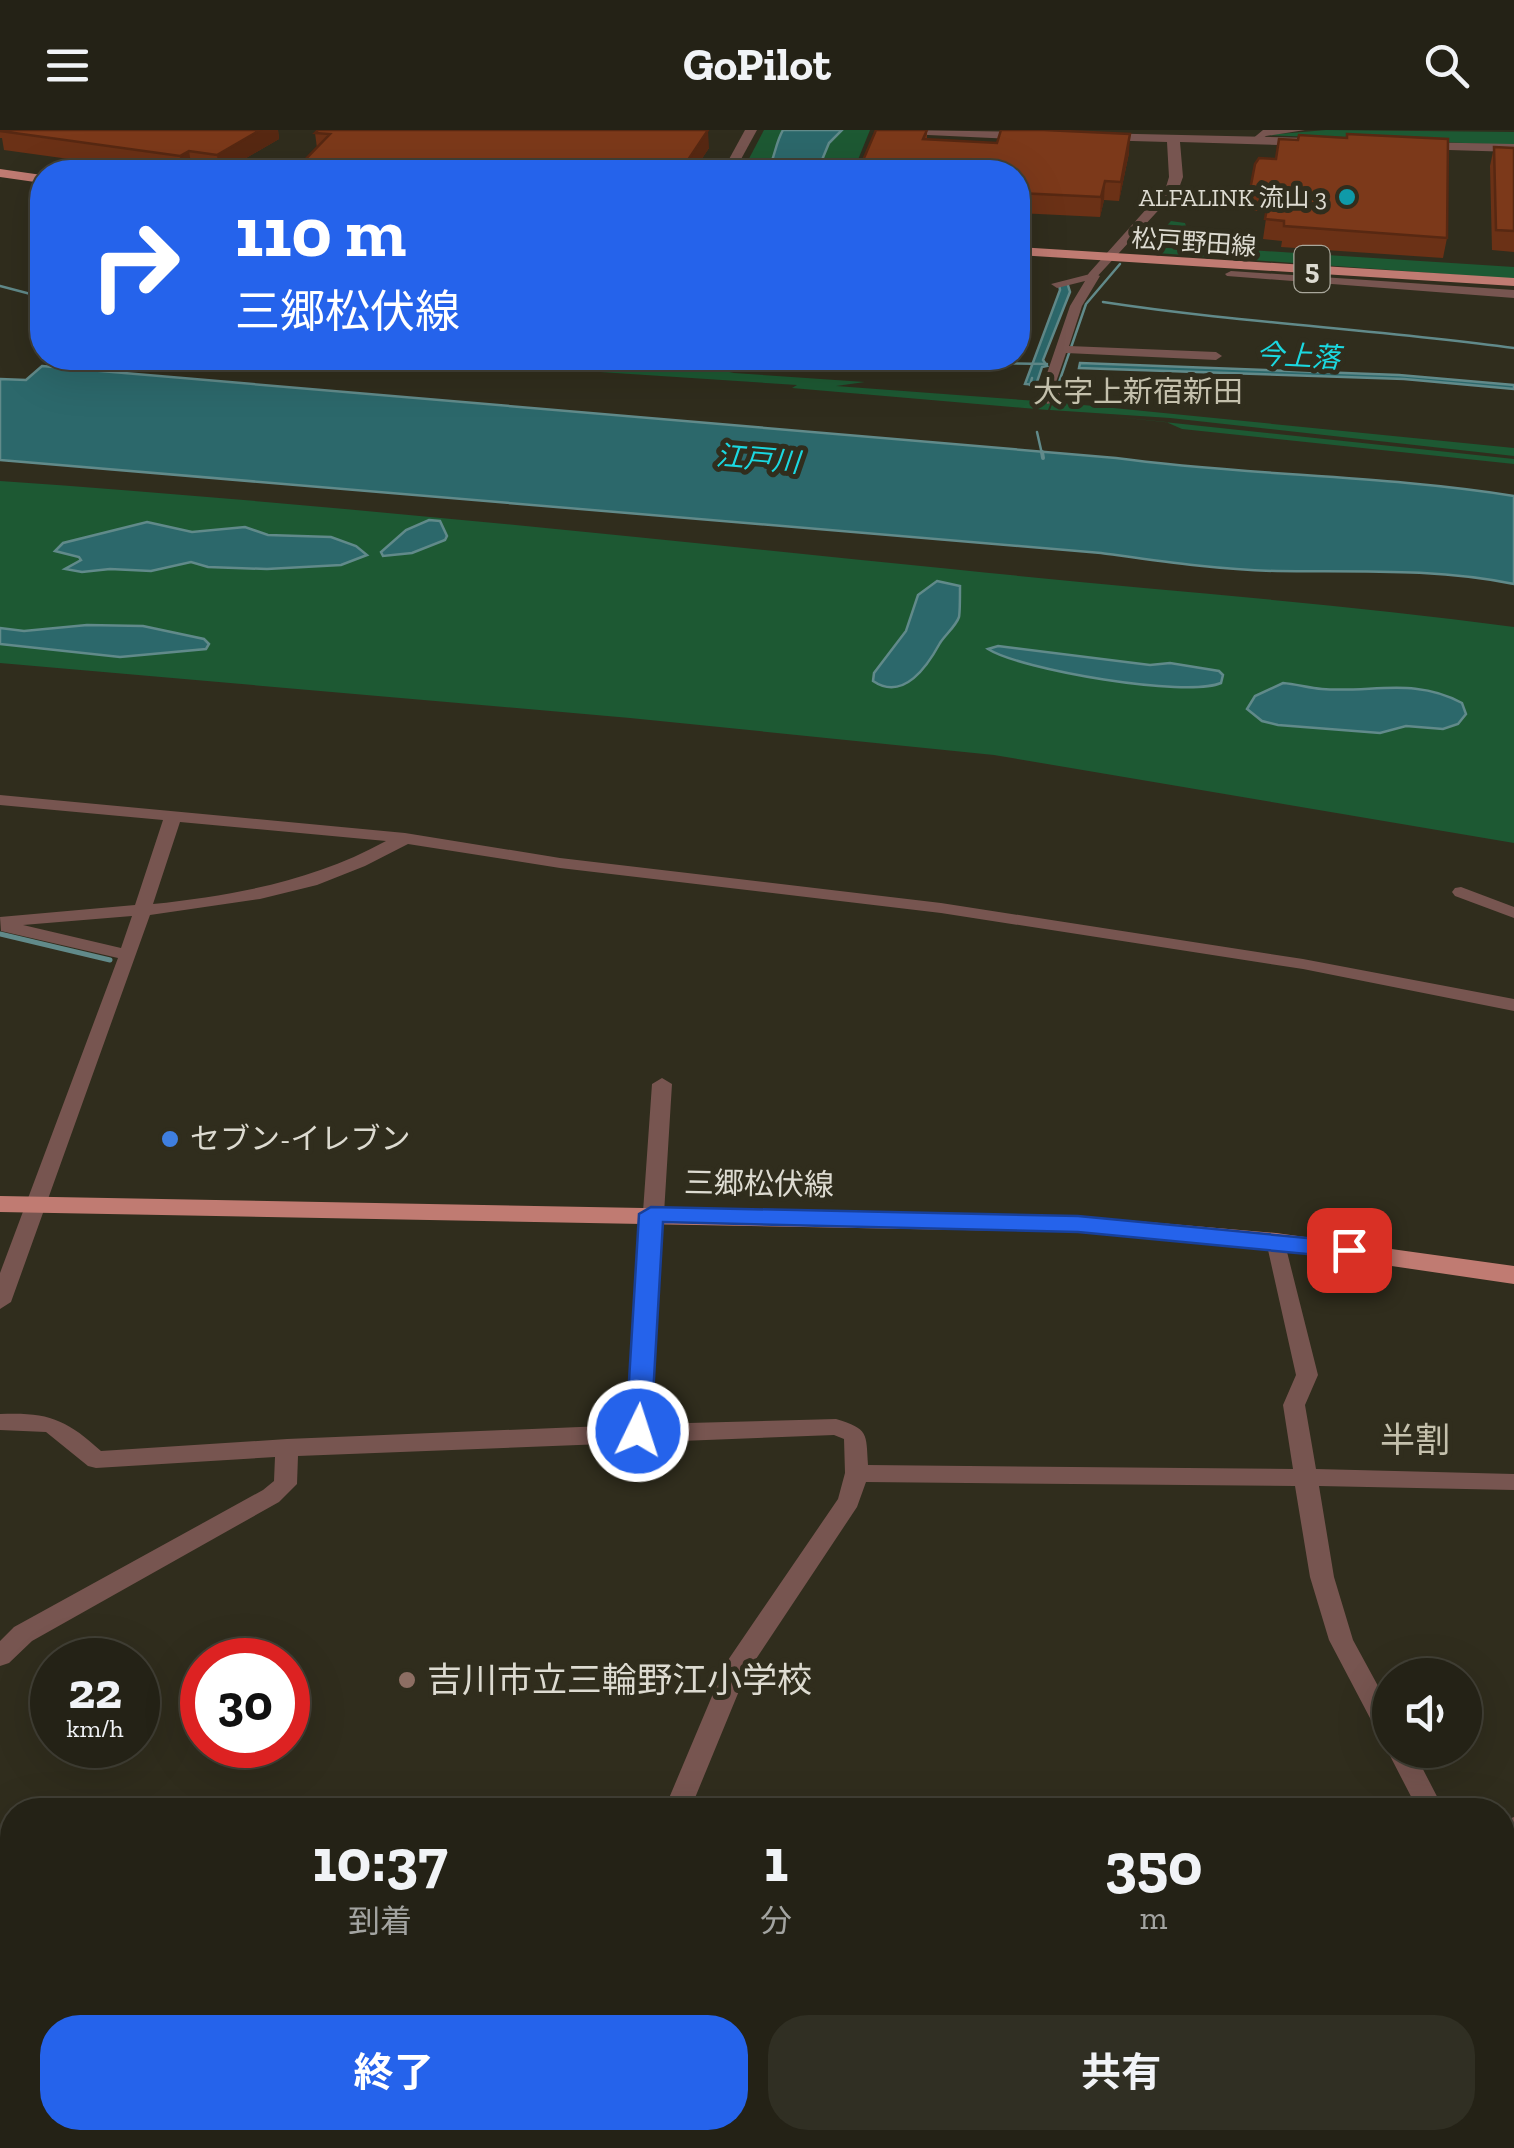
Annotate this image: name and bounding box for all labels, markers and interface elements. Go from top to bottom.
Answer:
icon: menu [40,38,95,93]
text: GoPilot [683,38,831,92]
icon: search [1419,38,1474,93]
place label: ALFALINK 流山 3 [1139,182,1327,212]
marker: ALFALINK 流山 3 [1336,186,1358,208]
text: 110 m [235,190,406,274]
icon: right [70,200,200,330]
street label: 松戸野田線 [1131,223,1257,261]
road number: 5 [1294,246,1330,292]
text: 三郷松伏線 [235,285,460,339]
water label: 今上落 [1255,337,1345,375]
district label: 大字上新宿新田 [1033,374,1243,410]
water label: 江戸川 [715,439,804,479]
place label: セブン-イレブン [190,1121,410,1157]
marker: セブン-イレブン [159,1128,181,1150]
street label: 三郷松伏線 [684,1165,834,1203]
pin [1307,1208,1392,1293]
icon: arrive [1322,1223,1377,1278]
position arrow [586,1379,690,1483]
district label: 半割 [1380,1419,1450,1461]
speed limit sign: 30 [180,1638,310,1768]
map controls [1372,1658,1482,1768]
button: sound [1372,1658,1482,1768]
place label: 吉川市立三輪野江小学校 [427,1659,812,1701]
text: 22 [68,1661,122,1721]
marker: 吉川市立三輪野江小学校 [396,1669,418,1691]
text: km/h [66,1713,124,1743]
text: 10:37 [312,1824,448,1896]
text: 1 [764,1824,788,1896]
text: 350 [1105,1828,1203,1900]
text: m [1140,1899,1167,1937]
text: 到着 [348,1902,412,1940]
text: 分 [760,1902,792,1940]
button: 終了 [40,2015,748,2130]
button: 共有 [768,2015,1475,2130]

